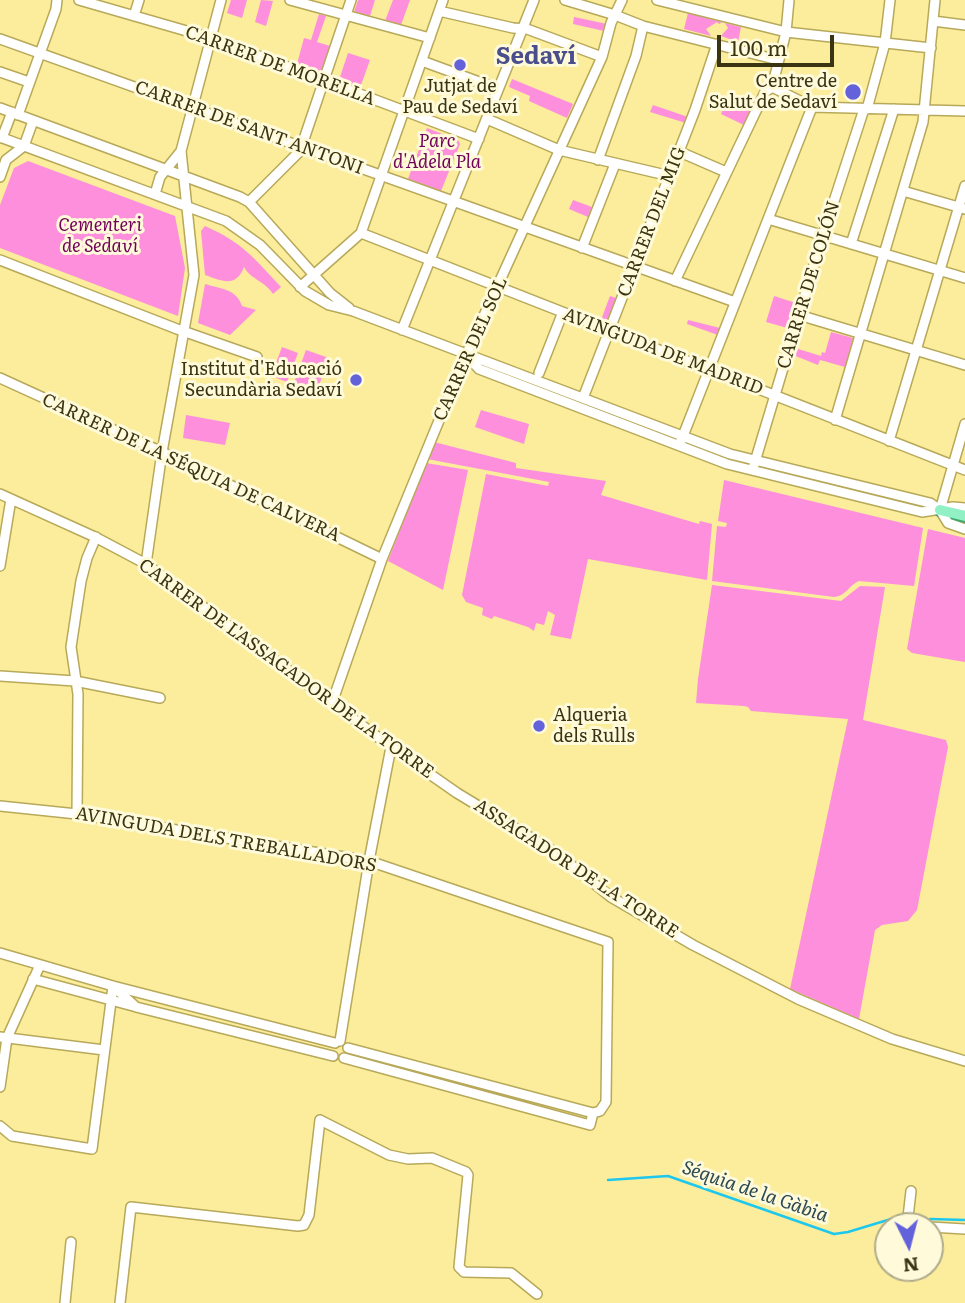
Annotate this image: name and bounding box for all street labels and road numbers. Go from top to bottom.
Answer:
street label: CARRER DE MORELLA [182,22,378,110]
street label: CARRER DE SANT ANTONI [132,77,366,179]
street label: CARRER DEL MIG [613,144,691,300]
street label: CARRER DE COLÓN [773,198,845,372]
street label: CARRER DEL SOL [429,273,513,425]
street label: AVINGUDA DE MADRID [560,304,766,400]
street label: CARRER DE LA SÉQUIA DE CALVERA [38,389,344,547]
street label: CARRER DE L'ASSAGADOR DE LA TORRE [134,555,438,783]
street label: ASSAGADOR DE LA TORRE [470,795,682,943]
street label: AVINGUDA DELS TREBALLADORS [74,803,378,877]

